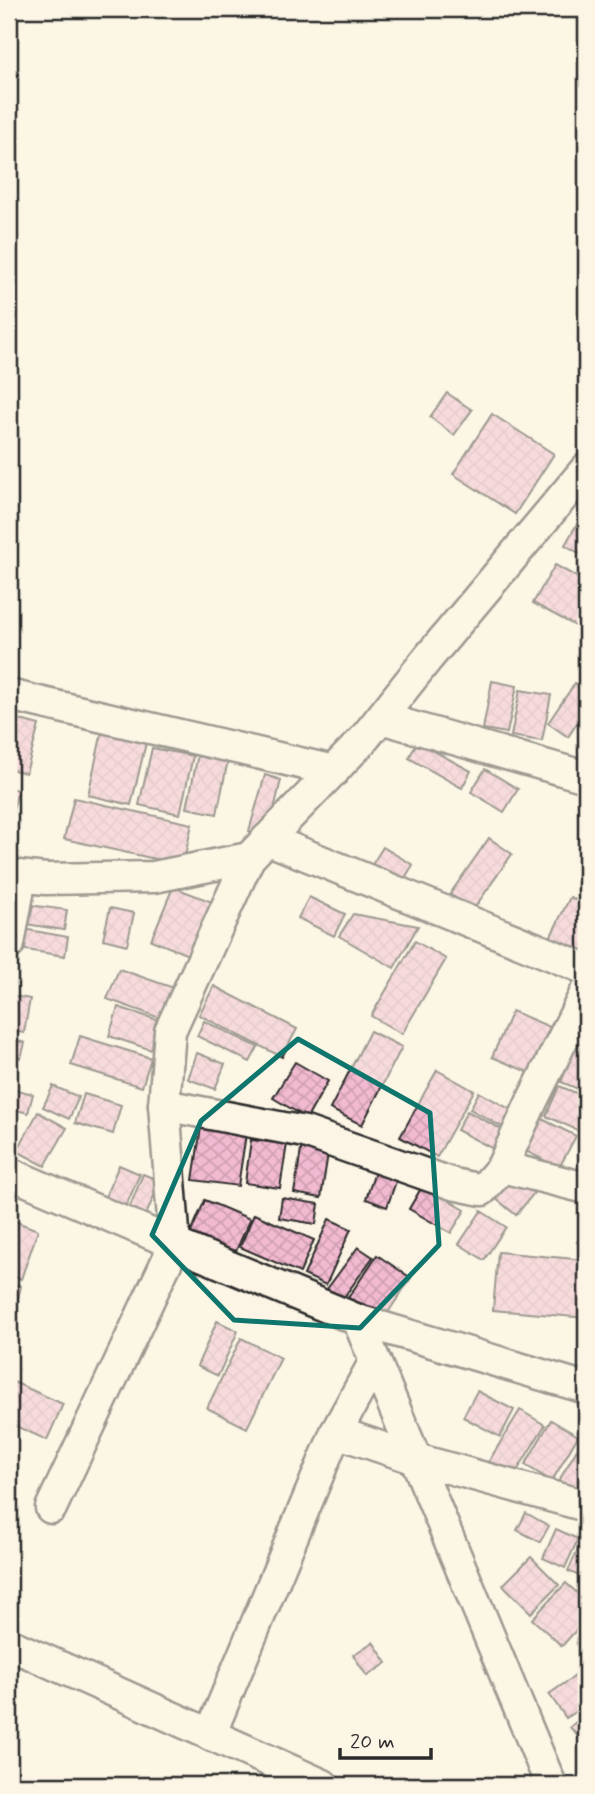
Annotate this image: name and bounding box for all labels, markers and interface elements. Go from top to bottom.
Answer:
scale bar [340,1717,430,1761]
text: 20 m [350,1728,395,1756]

